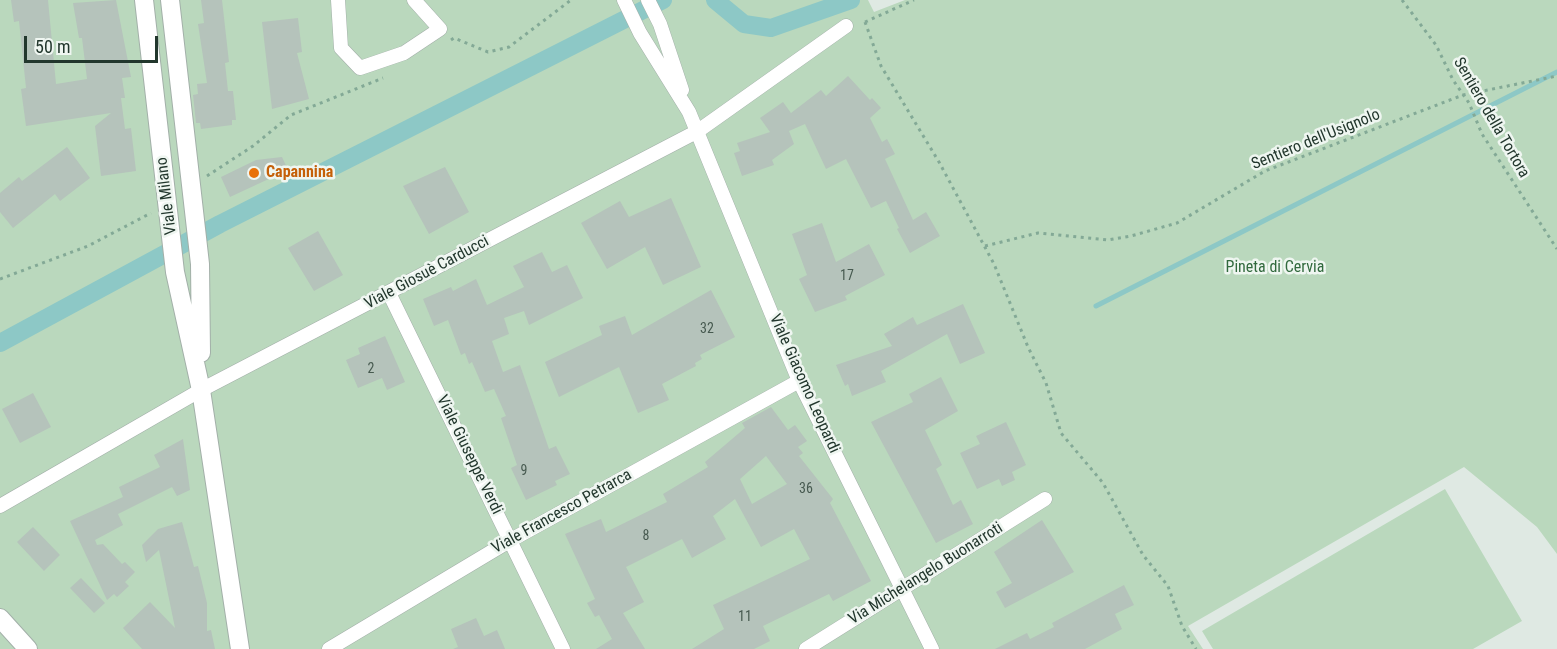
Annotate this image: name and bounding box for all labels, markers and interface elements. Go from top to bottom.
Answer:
scale bar [27,24,160,62]
text: 50 m [35,36,70,57]
street label: Sentiero della Tortora [1449,54,1533,182]
street label: Sentiero dell'Usignolo [1249,105,1383,175]
street label: Viale Milano [153,156,181,236]
place label: Capannina [266,163,333,183]
marker: Capannina [247,166,261,180]
street label: Viale Giosuè Carducci [362,232,492,314]
park label: Pineta di Cervia [1226,258,1324,278]
house number: 17 [840,268,854,284]
street label: Viale Giacomo Leopardi [765,312,843,456]
house number: 32 [700,321,714,337]
house number: 2 [368,361,374,377]
street label: Viale Giuseppe Verdi [432,392,506,518]
house number: 9 [521,463,527,479]
street label: Viale Francesco Petrarca [489,466,635,558]
house number: 36 [799,481,813,497]
street label: Via Michelangelo Buonarroti [845,519,1007,629]
house number: 8 [643,528,649,544]
house number: 11 [738,609,752,625]

